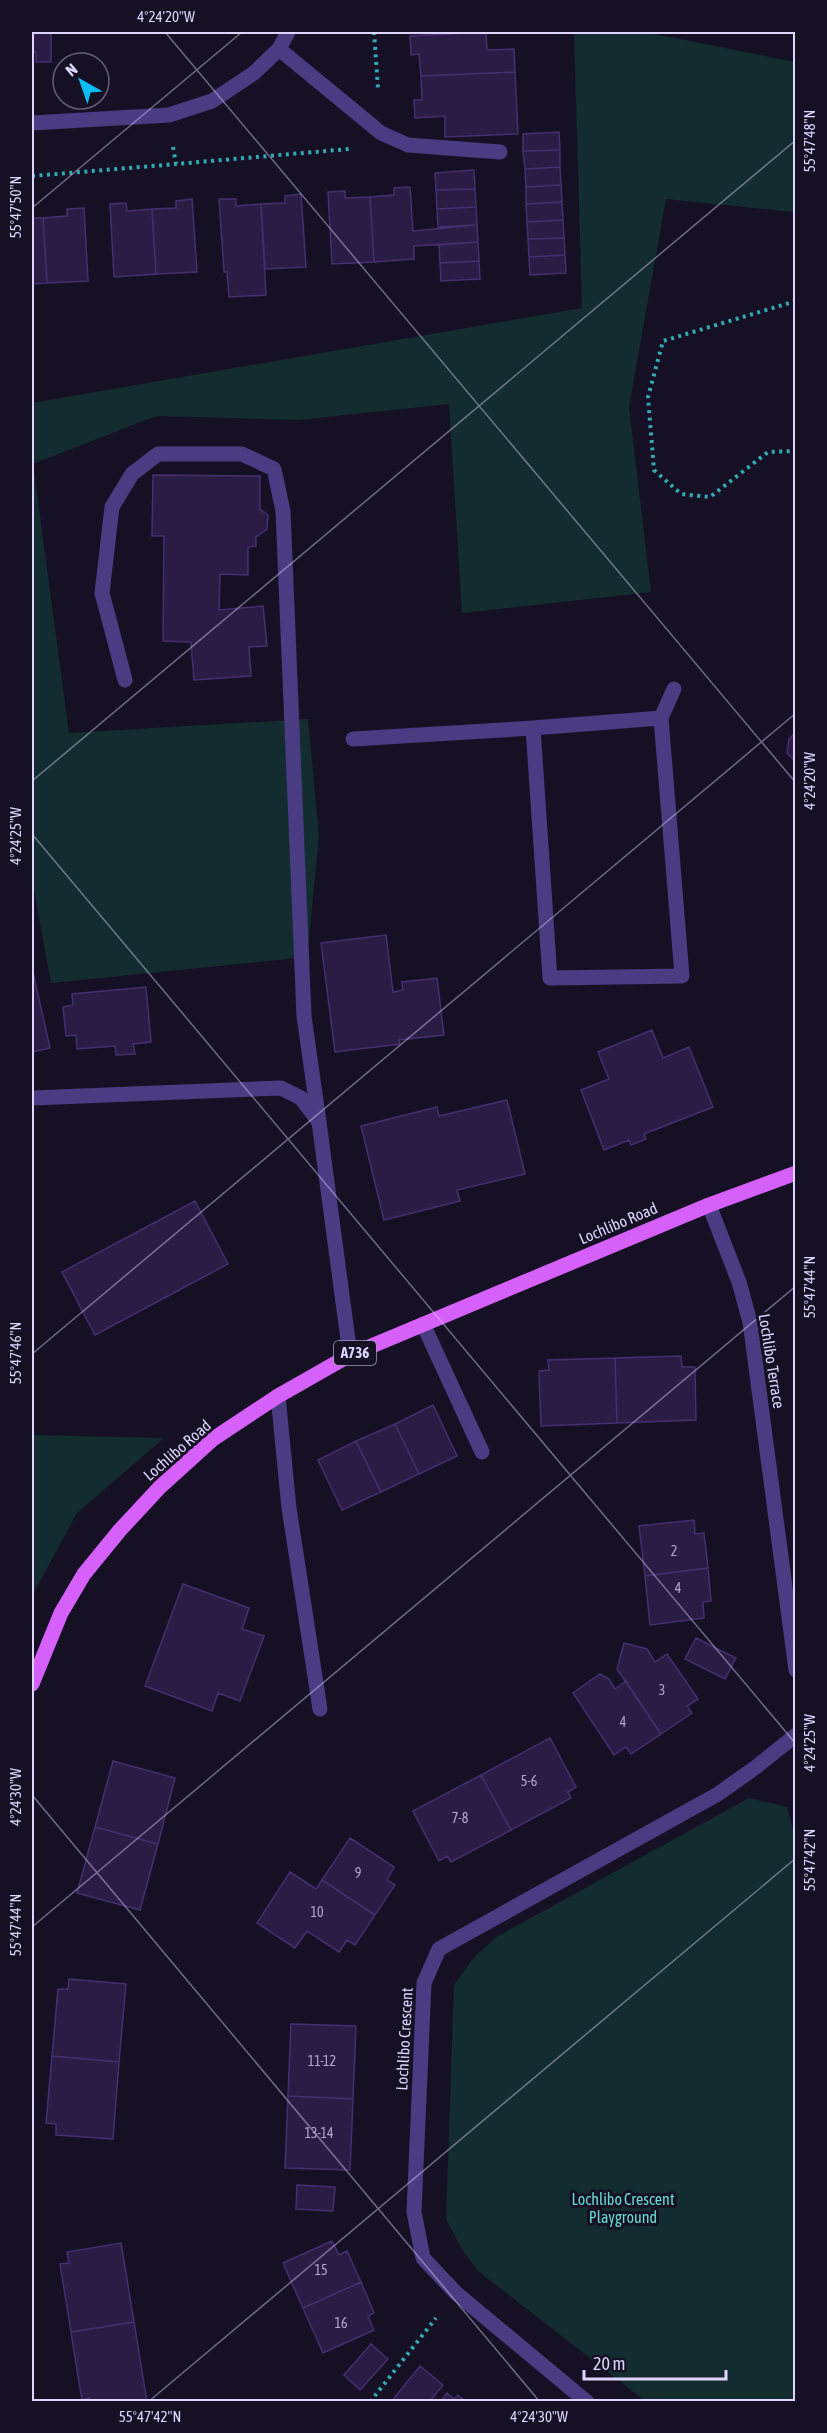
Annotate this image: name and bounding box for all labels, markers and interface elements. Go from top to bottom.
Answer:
text: 4°24'20"W [137,8,195,25]
north arrow [51,51,111,111]
text: N [62,60,81,79]
text: 55°47'48"N [801,110,818,172]
text: 55°47'50"N [7,176,24,238]
text: 4°24'20"W [801,752,818,810]
text: 4°24'25"W [7,807,24,865]
street label: Lochlibo Road [576,1198,660,1248]
text: 55°47'44"N [801,1256,818,1318]
street label: Lochlibo Terrace [756,1312,788,1410]
text: 55°47'46"N [7,1322,24,1384]
road number: A736 [334,1341,376,1365]
street label: Lochlibo Road [140,1416,214,1484]
house number: 2 [671,1543,677,1559]
house number: 4 [675,1580,682,1596]
house number: 3 [659,1682,665,1698]
house number: 4 [620,1714,627,1730]
text: 4°24'25"W [801,1714,818,1772]
text: 4°24'30"W [7,1768,24,1826]
house number: 5-6 [521,1773,538,1789]
house number: 7-8 [452,1810,469,1826]
text: 55°47'42"N [801,1829,818,1891]
house number: 9 [355,1865,361,1881]
text: 55°47'44"N [7,1894,24,1956]
house number: 10 [310,1904,324,1920]
street label: Lochlibo Crescent [392,1987,416,2091]
house number: 11-12 [308,2053,336,2069]
house number: 13-14 [304,2125,334,2141]
park label: Lochlibo Crescent Playground [572,2190,675,2227]
house number: 15 [314,2262,328,2278]
house number: 16 [334,2315,348,2331]
scale bar [584,2343,726,2381]
text: 20 m [593,2353,625,2374]
text: 55°47'42"N [119,2408,181,2425]
text: 4°24'30"W [510,2408,568,2425]

